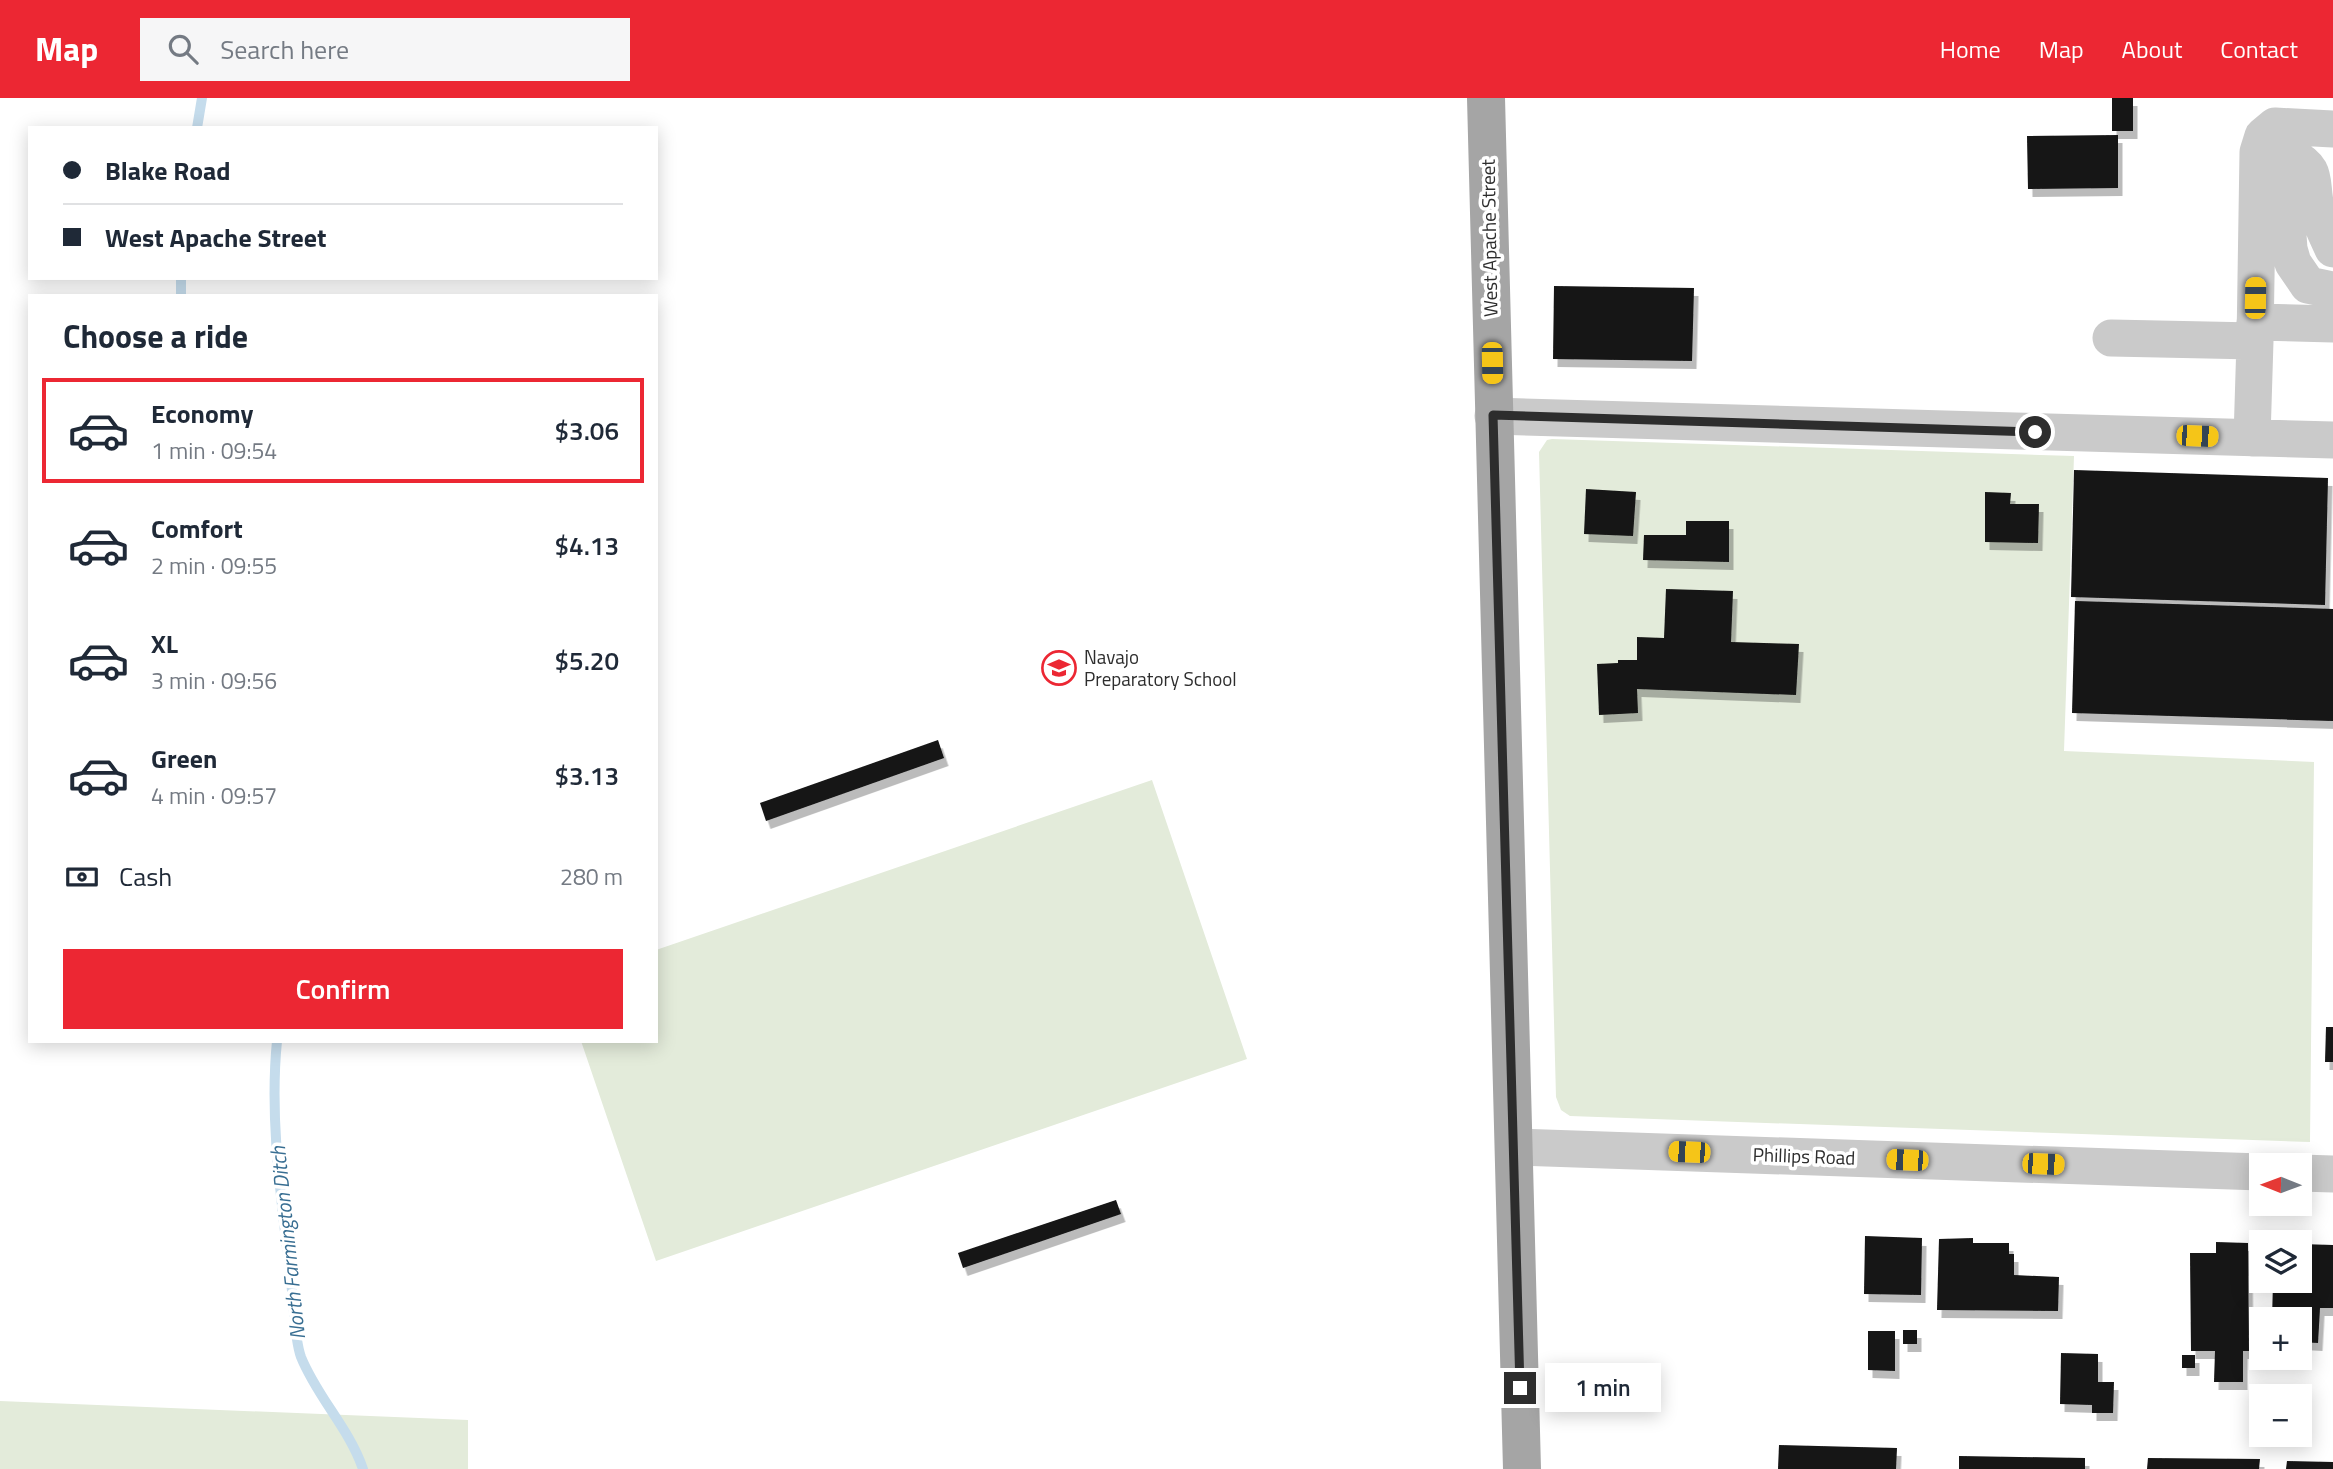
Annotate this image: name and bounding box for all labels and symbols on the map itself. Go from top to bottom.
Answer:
street label: West Apache Street [1473,159,1504,317]
car [2245,277,2266,319]
car [1482,342,1503,384]
route start [2019,416,2051,448]
car [2176,425,2219,447]
place label: Navajo Preparatory School [1084,642,1237,693]
school or university icon: Navajo Preparatory School [1040,649,1078,687]
street label: Phillips Road [1752,1139,1856,1172]
car [1668,1141,1711,1163]
water label: North Farmington Ditch [261,1144,313,1342]
car [1886,1149,1929,1171]
car [2022,1153,2065,1175]
north arrow [2249,1153,2312,1216]
callout: 1 min [1544,1364,1660,1412]
route end [1504,1372,1536,1404]

